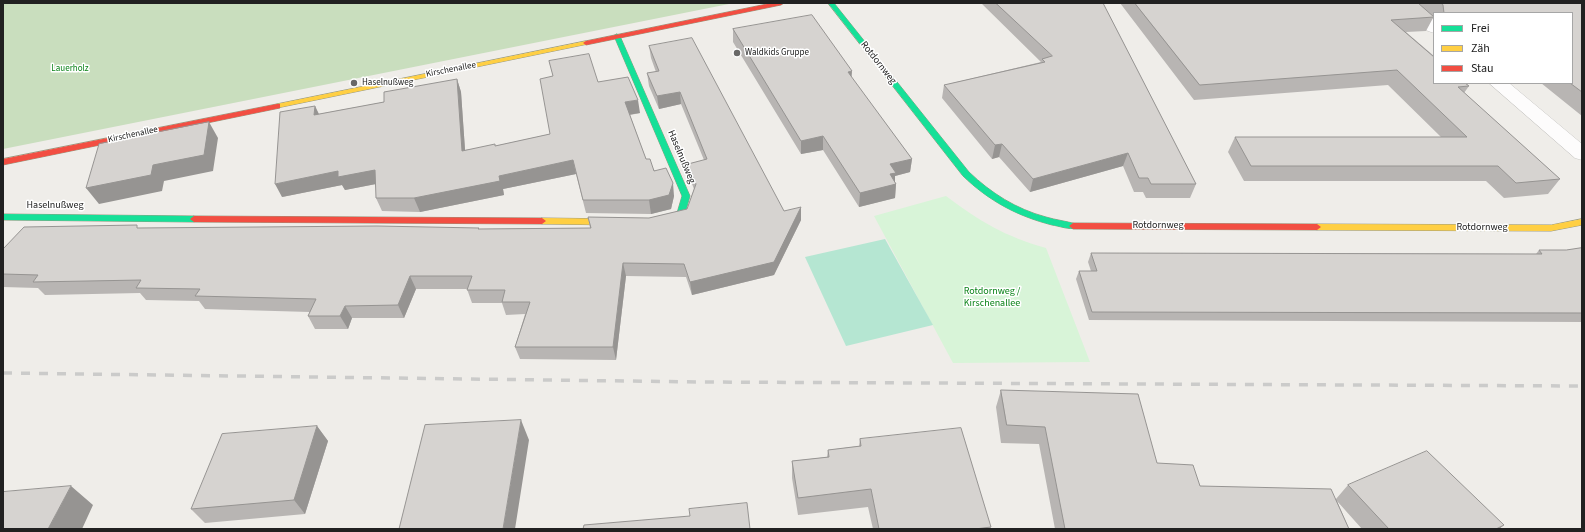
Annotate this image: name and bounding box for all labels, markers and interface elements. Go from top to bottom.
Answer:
legend [1433,12,1573,84]
text: Frei [1471,20,1490,37]
street label: Rotdornweg [858,39,898,87]
text: Zäh [1471,40,1490,57]
marker: Waldkids Gruppe [732,48,742,58]
place label: Waldkids Gruppe [745,48,809,58]
street label: Kirschenallee [425,60,477,80]
text: Stau [1471,60,1494,77]
park label: Lauerholz [51,64,89,74]
marker: Haselnußweg [349,78,359,88]
place label: Haselnußweg [362,78,413,88]
street label: Kirschenallee [107,124,159,146]
street label: Haselnußweg [664,128,698,186]
street label: Haselnußweg [27,200,83,212]
street label: Rotdornweg [1132,220,1184,232]
street label: Rotdornweg [1456,222,1508,234]
park label: Rotdornweg / Kirschenallee [964,286,1020,310]

